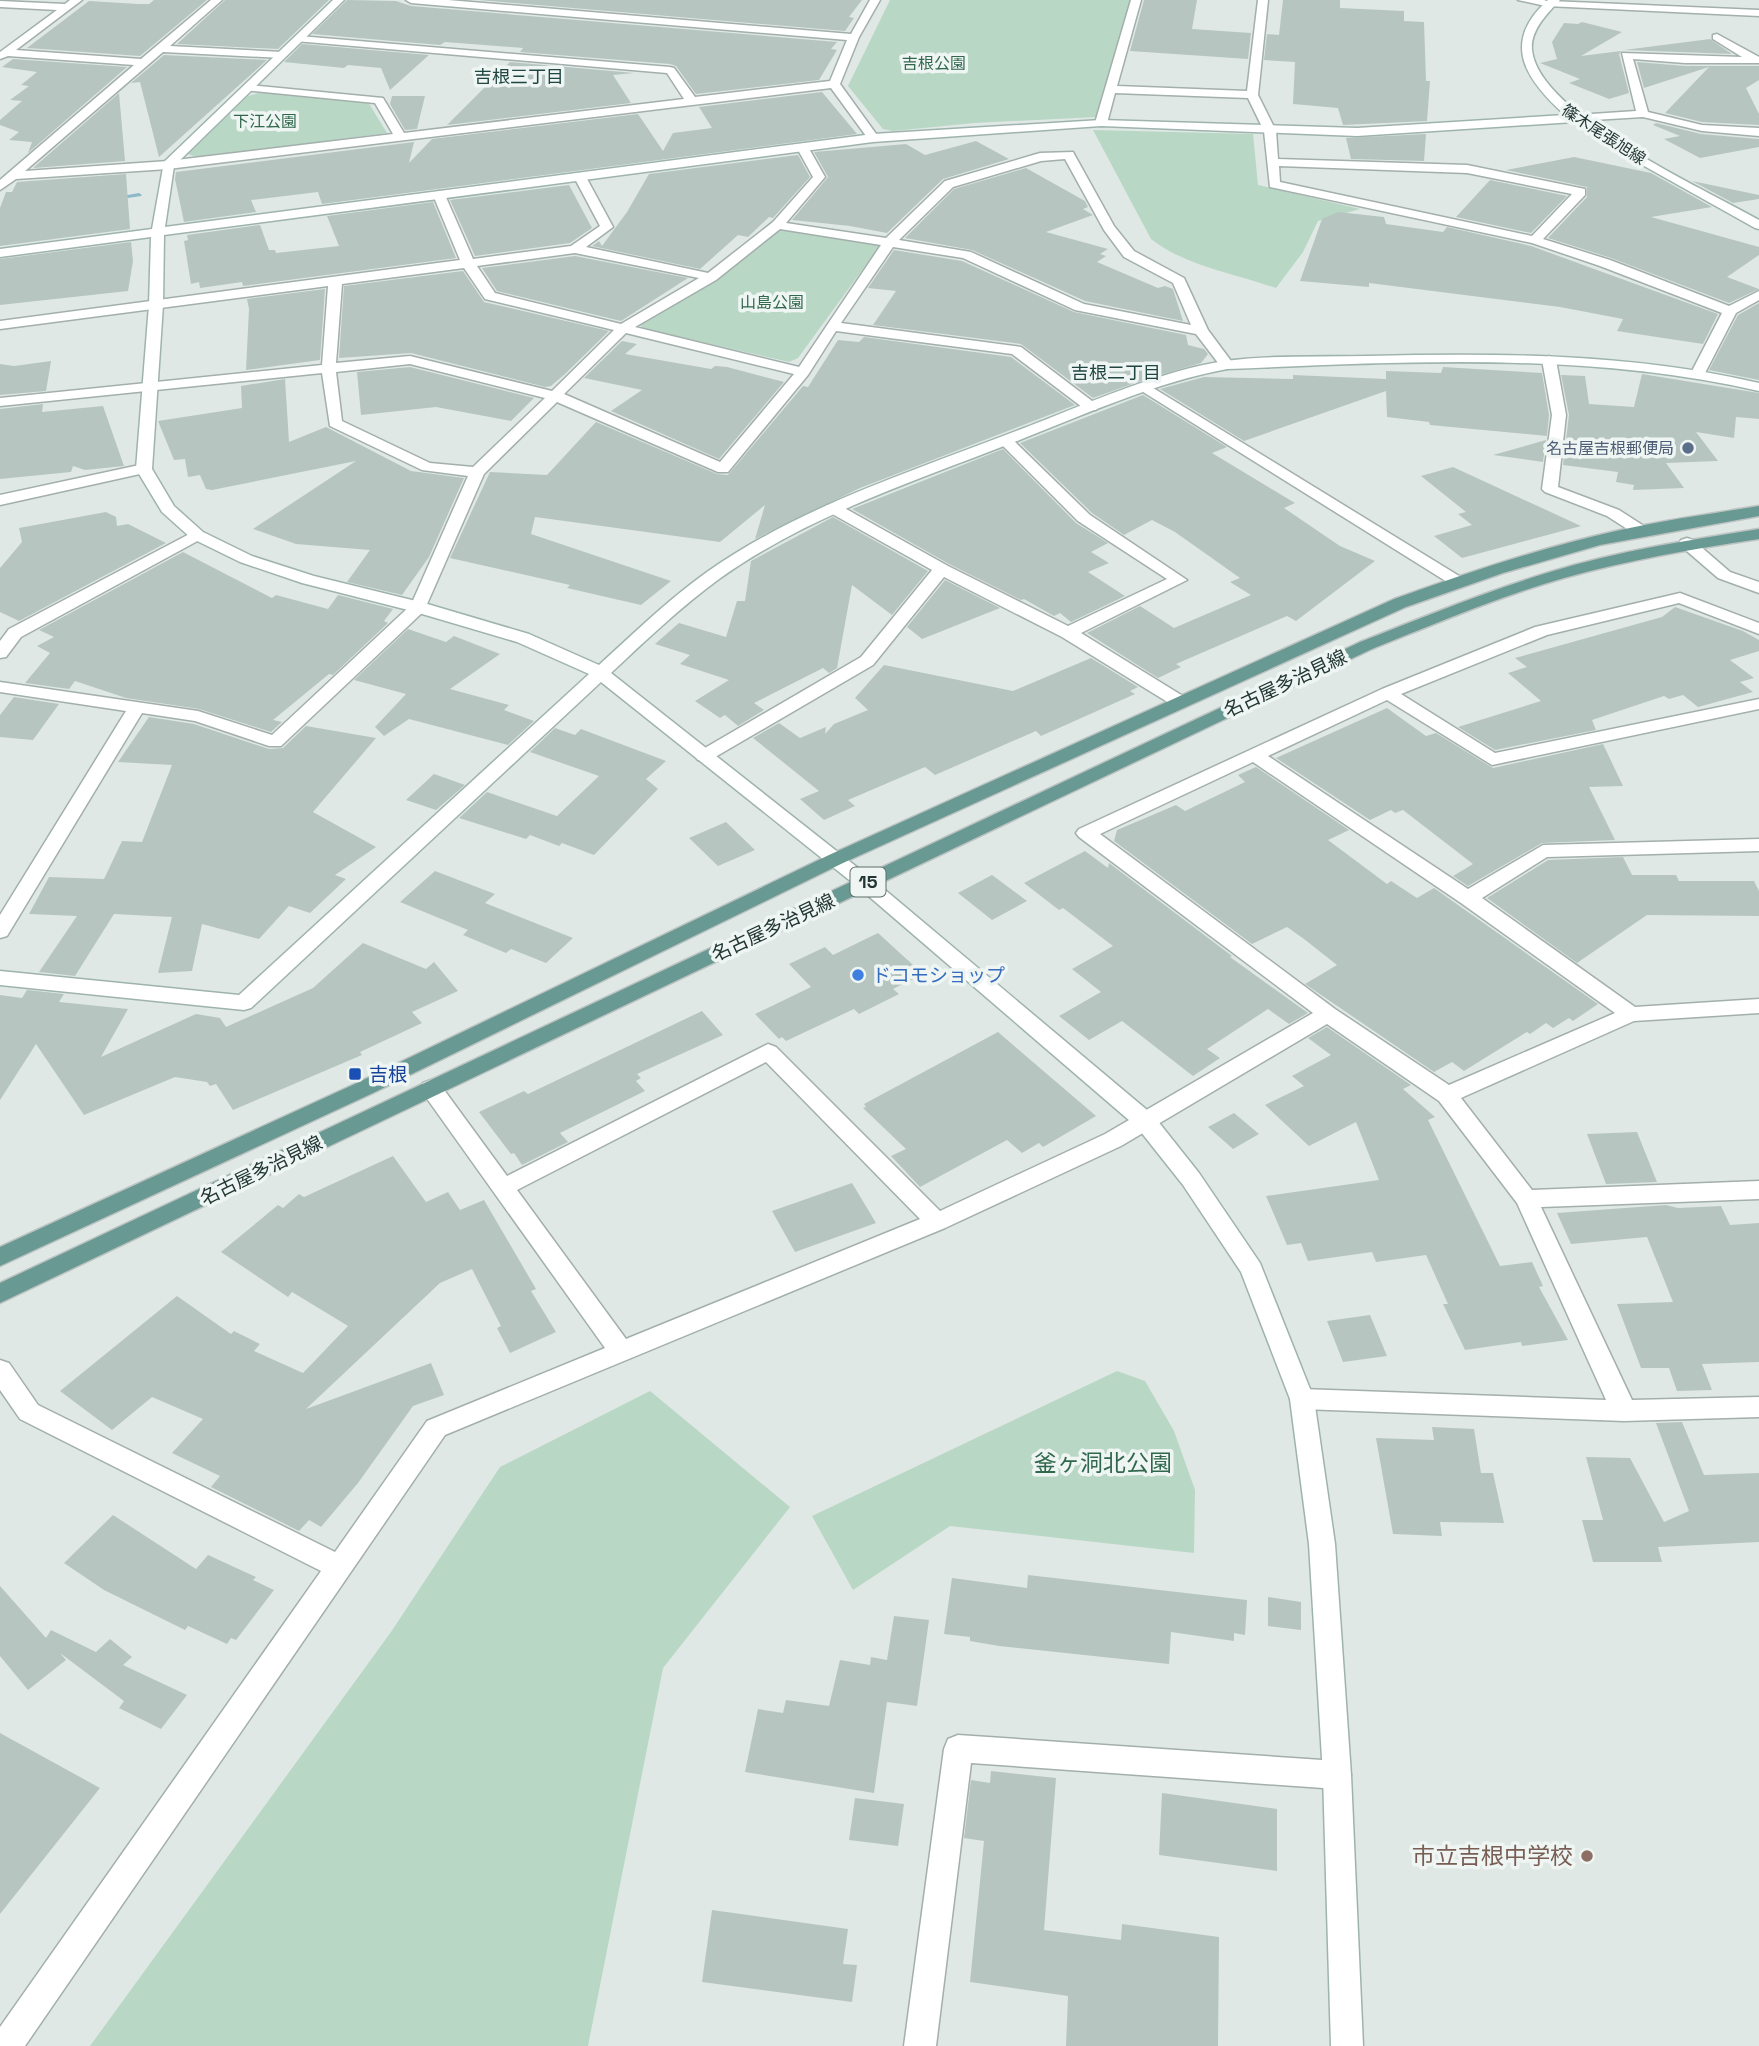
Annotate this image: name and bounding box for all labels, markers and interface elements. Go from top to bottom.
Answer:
park label: 吉根公園 [902,53,966,74]
district label: 吉根三丁目 [474,65,564,88]
street label: 篠木尾張旭線 [1558,99,1650,169]
park label: 下江公園 [233,111,297,132]
park label: 山島公園 [740,292,804,313]
district label: 吉根二丁目 [1071,361,1161,384]
place label: 名古屋吉根郵便局 [1546,438,1674,459]
marker: 名古屋吉根郵便局 [1680,440,1696,456]
street label: 名古屋多治見線 [1220,644,1351,723]
road number: 15 [850,868,886,897]
street label: 名古屋多治見線 [708,888,839,967]
place label: ドコモショップ [872,963,1005,988]
marker: ドコモショップ [850,967,866,983]
place label: 吉根 [369,1062,407,1087]
marker: 吉根 [347,1066,363,1082]
street label: 名古屋多治見線 [196,1130,326,1211]
park label: 釜ヶ洞北公園 [1034,1448,1172,1478]
place label: 市立吉根中学校 [1412,1841,1573,1871]
marker: 市立吉根中学校 [1579,1848,1595,1864]

